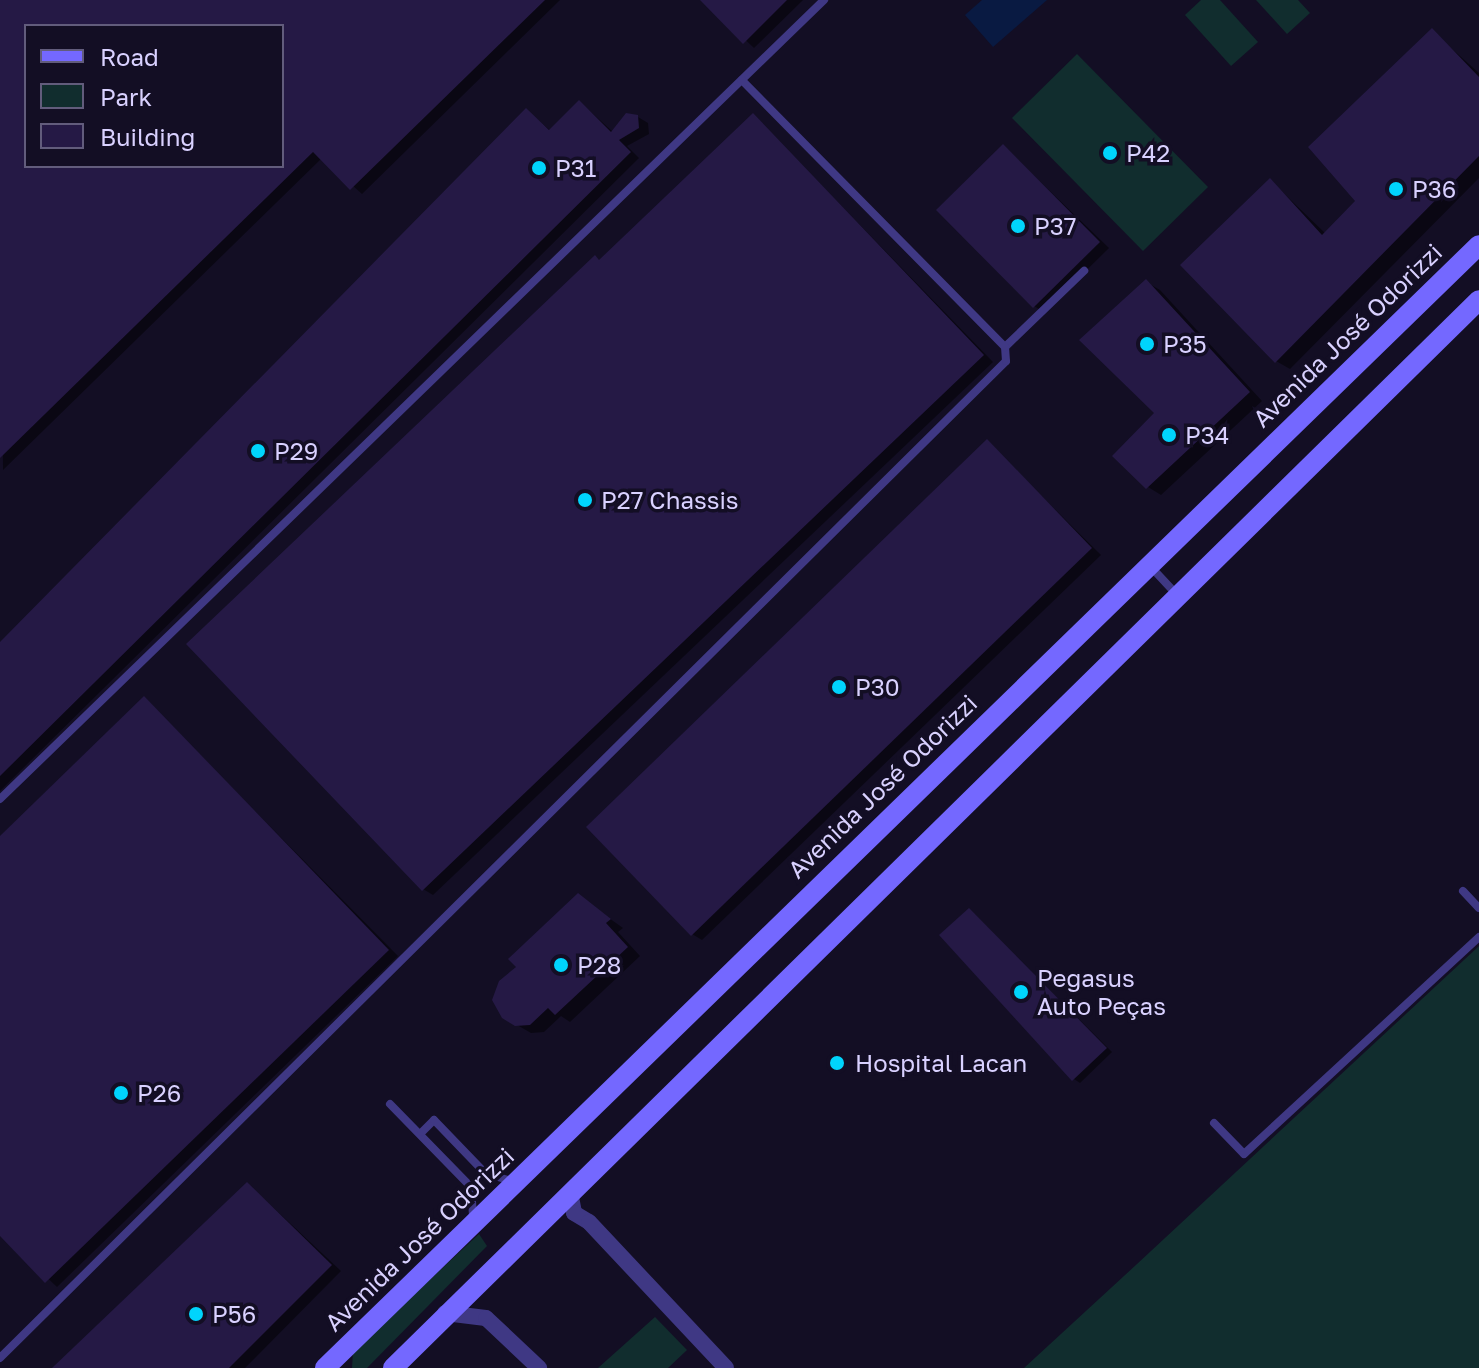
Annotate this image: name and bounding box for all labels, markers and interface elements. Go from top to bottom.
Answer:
legend [24,24,284,168]
text: Road [100,42,159,71]
text: Park [100,82,152,111]
text: Building [100,122,195,151]
place label: P42 [1126,139,1170,167]
marker: P42 [1101,144,1119,162]
place label: P31 [555,154,596,182]
marker: P31 [530,159,548,177]
place label: P36 [1412,175,1456,203]
marker: P36 [1387,180,1405,198]
place label: P37 [1034,212,1076,240]
marker: P37 [1009,217,1027,235]
street label: Avenida José Odorizzi [1247,237,1447,433]
place label: P35 [1163,330,1207,358]
marker: P35 [1138,335,1156,353]
place label: P34 [1185,421,1229,449]
marker: P34 [1160,426,1178,444]
place label: P29 [274,437,318,465]
marker: P29 [249,442,267,460]
place label: P27 Chassis [601,486,739,514]
marker: P27 Chassis [576,491,594,509]
place label: P30 [855,673,900,701]
marker: P30 [830,678,848,696]
street label: Avenida José Odorizzi [782,688,982,884]
place label: P28 [577,951,621,979]
marker: P28 [552,956,570,974]
place label: Pegasus Auto Peças [1037,964,1166,1020]
marker: Pegasus Auto Peças [1012,983,1030,1001]
place label: Hospital Lacan [855,1049,1027,1077]
marker: Hospital Lacan [826,1052,848,1074]
place label: P26 [137,1079,181,1107]
marker: P26 [112,1084,130,1102]
street label: Avenida José Odorizzi [319,1141,519,1337]
place label: P56 [212,1300,256,1328]
marker: P56 [187,1305,205,1323]

